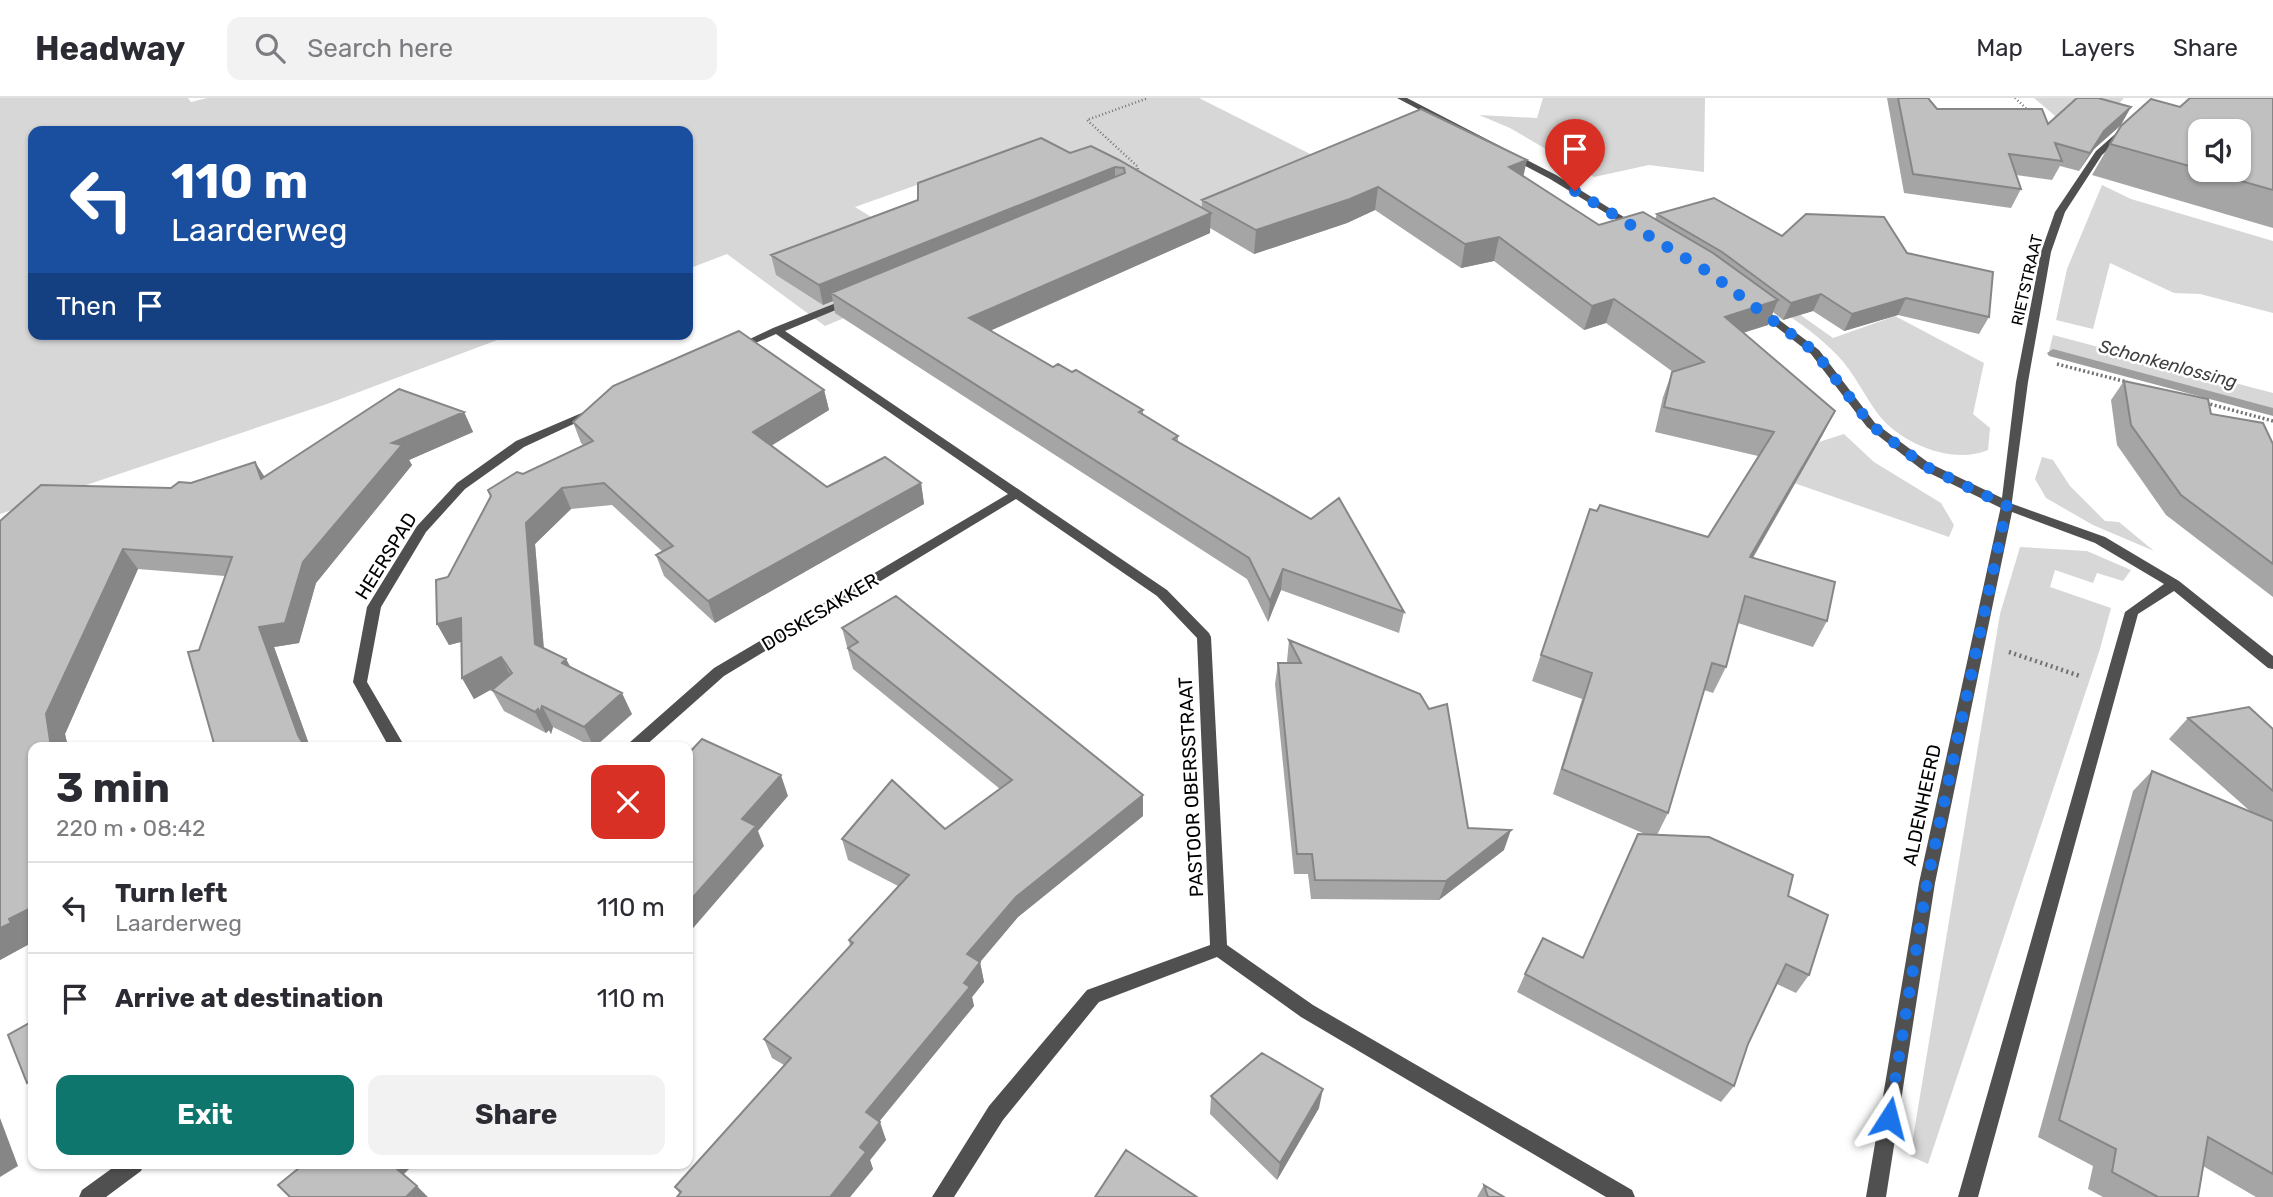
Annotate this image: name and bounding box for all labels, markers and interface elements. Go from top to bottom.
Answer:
search box [227,17,717,80]
text: Headway [35,29,185,68]
icon: search [251,29,289,67]
text: Search here [307,33,453,64]
text: Map [1976,34,2023,62]
text: Layers [2061,34,2135,62]
text: Share [2173,34,2238,62]
pin [1545,119,1605,191]
map controls [2188,119,2251,182]
button: sound [2188,119,2251,182]
icon: arrive [1556,130,1594,168]
text: 110 m [171,152,308,210]
icon: left [56,154,147,245]
text: Laarderweg [171,211,348,249]
street label: RIETSTRAAT [2007,233,2047,327]
icon: arrive [131,287,169,325]
text: Then [56,291,117,322]
water label: Schonkenlossing [2097,335,2240,393]
street label: HEERSPAD [350,508,422,604]
street label: DOSKESAKKER [758,568,882,656]
street label: PASTOOR OBERSSTRAAT [1174,676,1208,898]
street label: ALDENHEERD [1898,742,1946,868]
text: 3 min [56,763,170,813]
button: close [591,765,665,839]
text: 220 m · 08:42 [56,814,205,842]
text: Turn left [115,878,227,909]
icon: left [56,889,94,927]
text: 110 m [597,892,665,923]
text: Laarderweg [115,909,242,937]
icon: arrive [56,980,94,1018]
text: Arrive at destination [115,983,383,1014]
text: 110 m [597,983,665,1014]
button: Exit [56,1075,354,1155]
button: Share [368,1075,665,1155]
position arrow [1852,1081,1926,1155]

